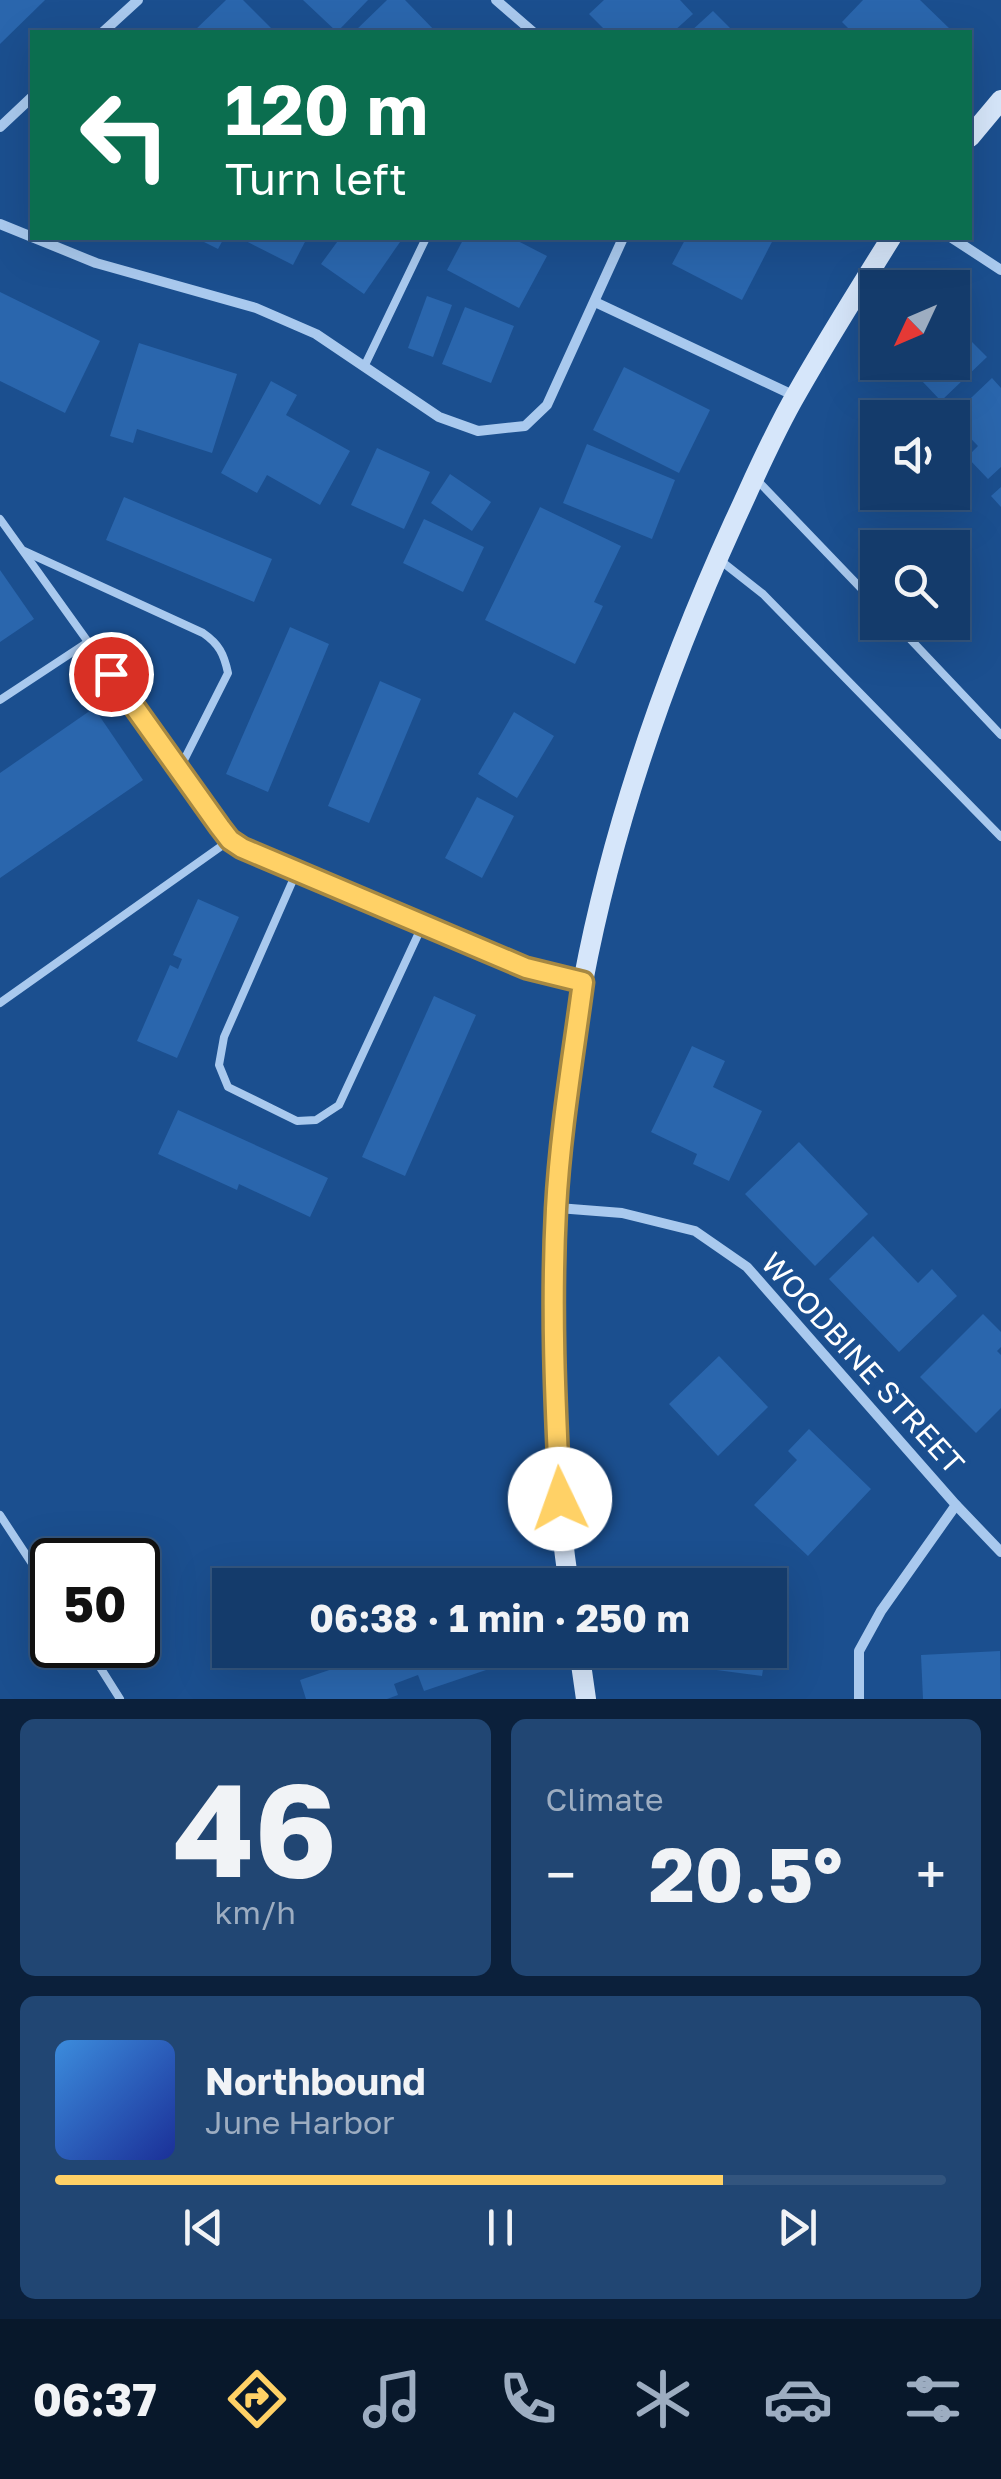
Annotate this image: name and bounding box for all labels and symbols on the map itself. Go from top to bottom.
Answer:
north arrow [860,270,970,380]
pin [69,632,154,717]
street label: WOODBINE STREET [754,1245,972,1481]
position arrow [508,1447,612,1551]
speed limit sign: 50 [30,1538,160,1668]

